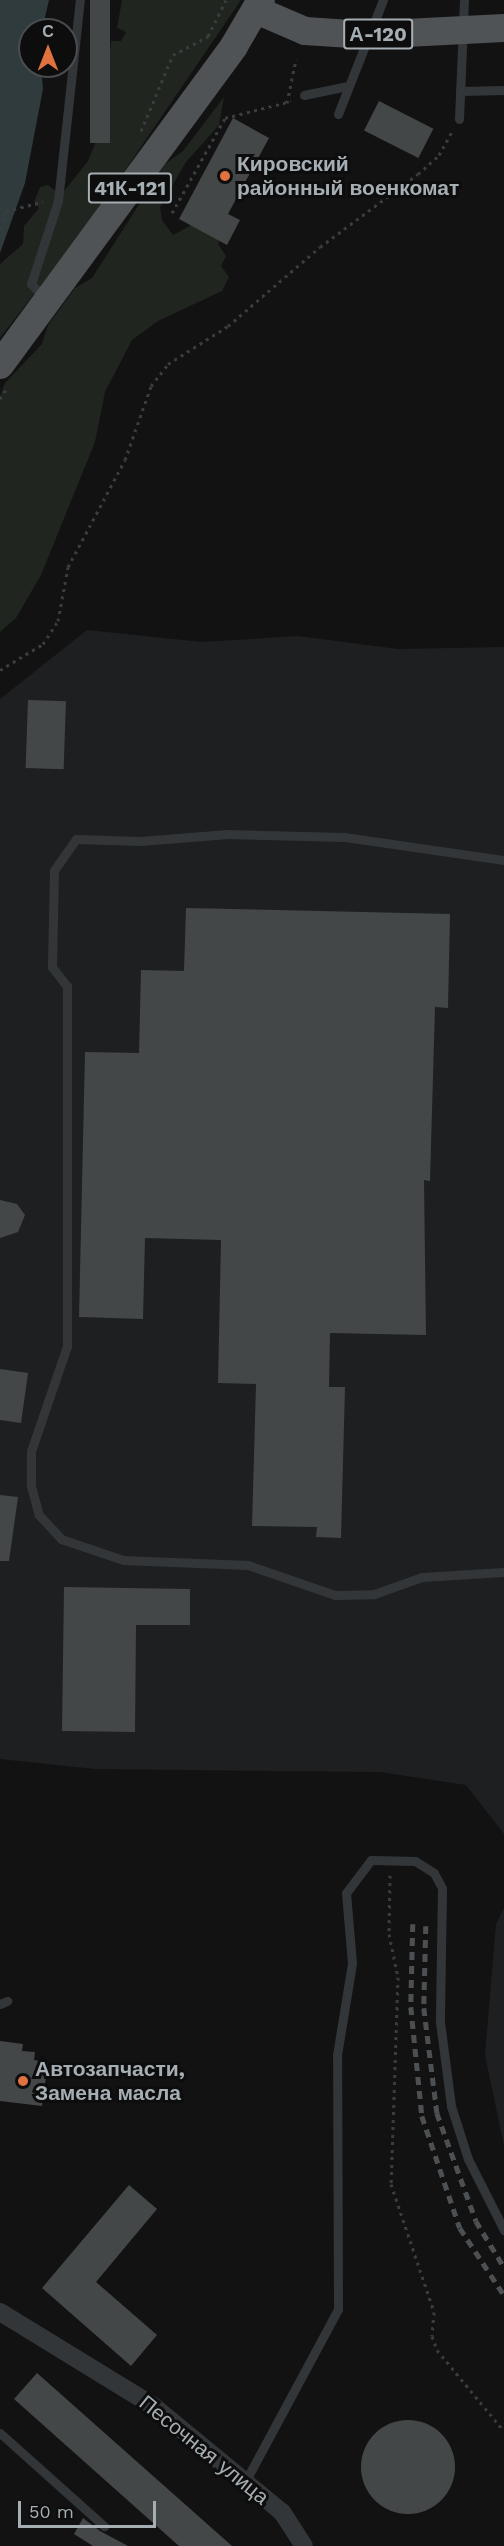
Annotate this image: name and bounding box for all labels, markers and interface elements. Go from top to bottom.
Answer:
road number: А-120 [342,17,414,51]
north arrow [18,18,78,78]
text: С [42,22,54,41]
place label: Кировский районный военкомат [237,151,459,201]
marker: Кировский районный военкомат [218,169,232,183]
road number: 41К-121 [86,171,174,205]
place label: Автозапчасти, Замена масла [35,2056,185,2106]
marker: Автозапчасти, Замена масла [16,2074,30,2088]
street label: Песочная улица [134,2390,274,2510]
scale bar [21,2489,159,2527]
text: 50 m [29,2501,74,2522]

